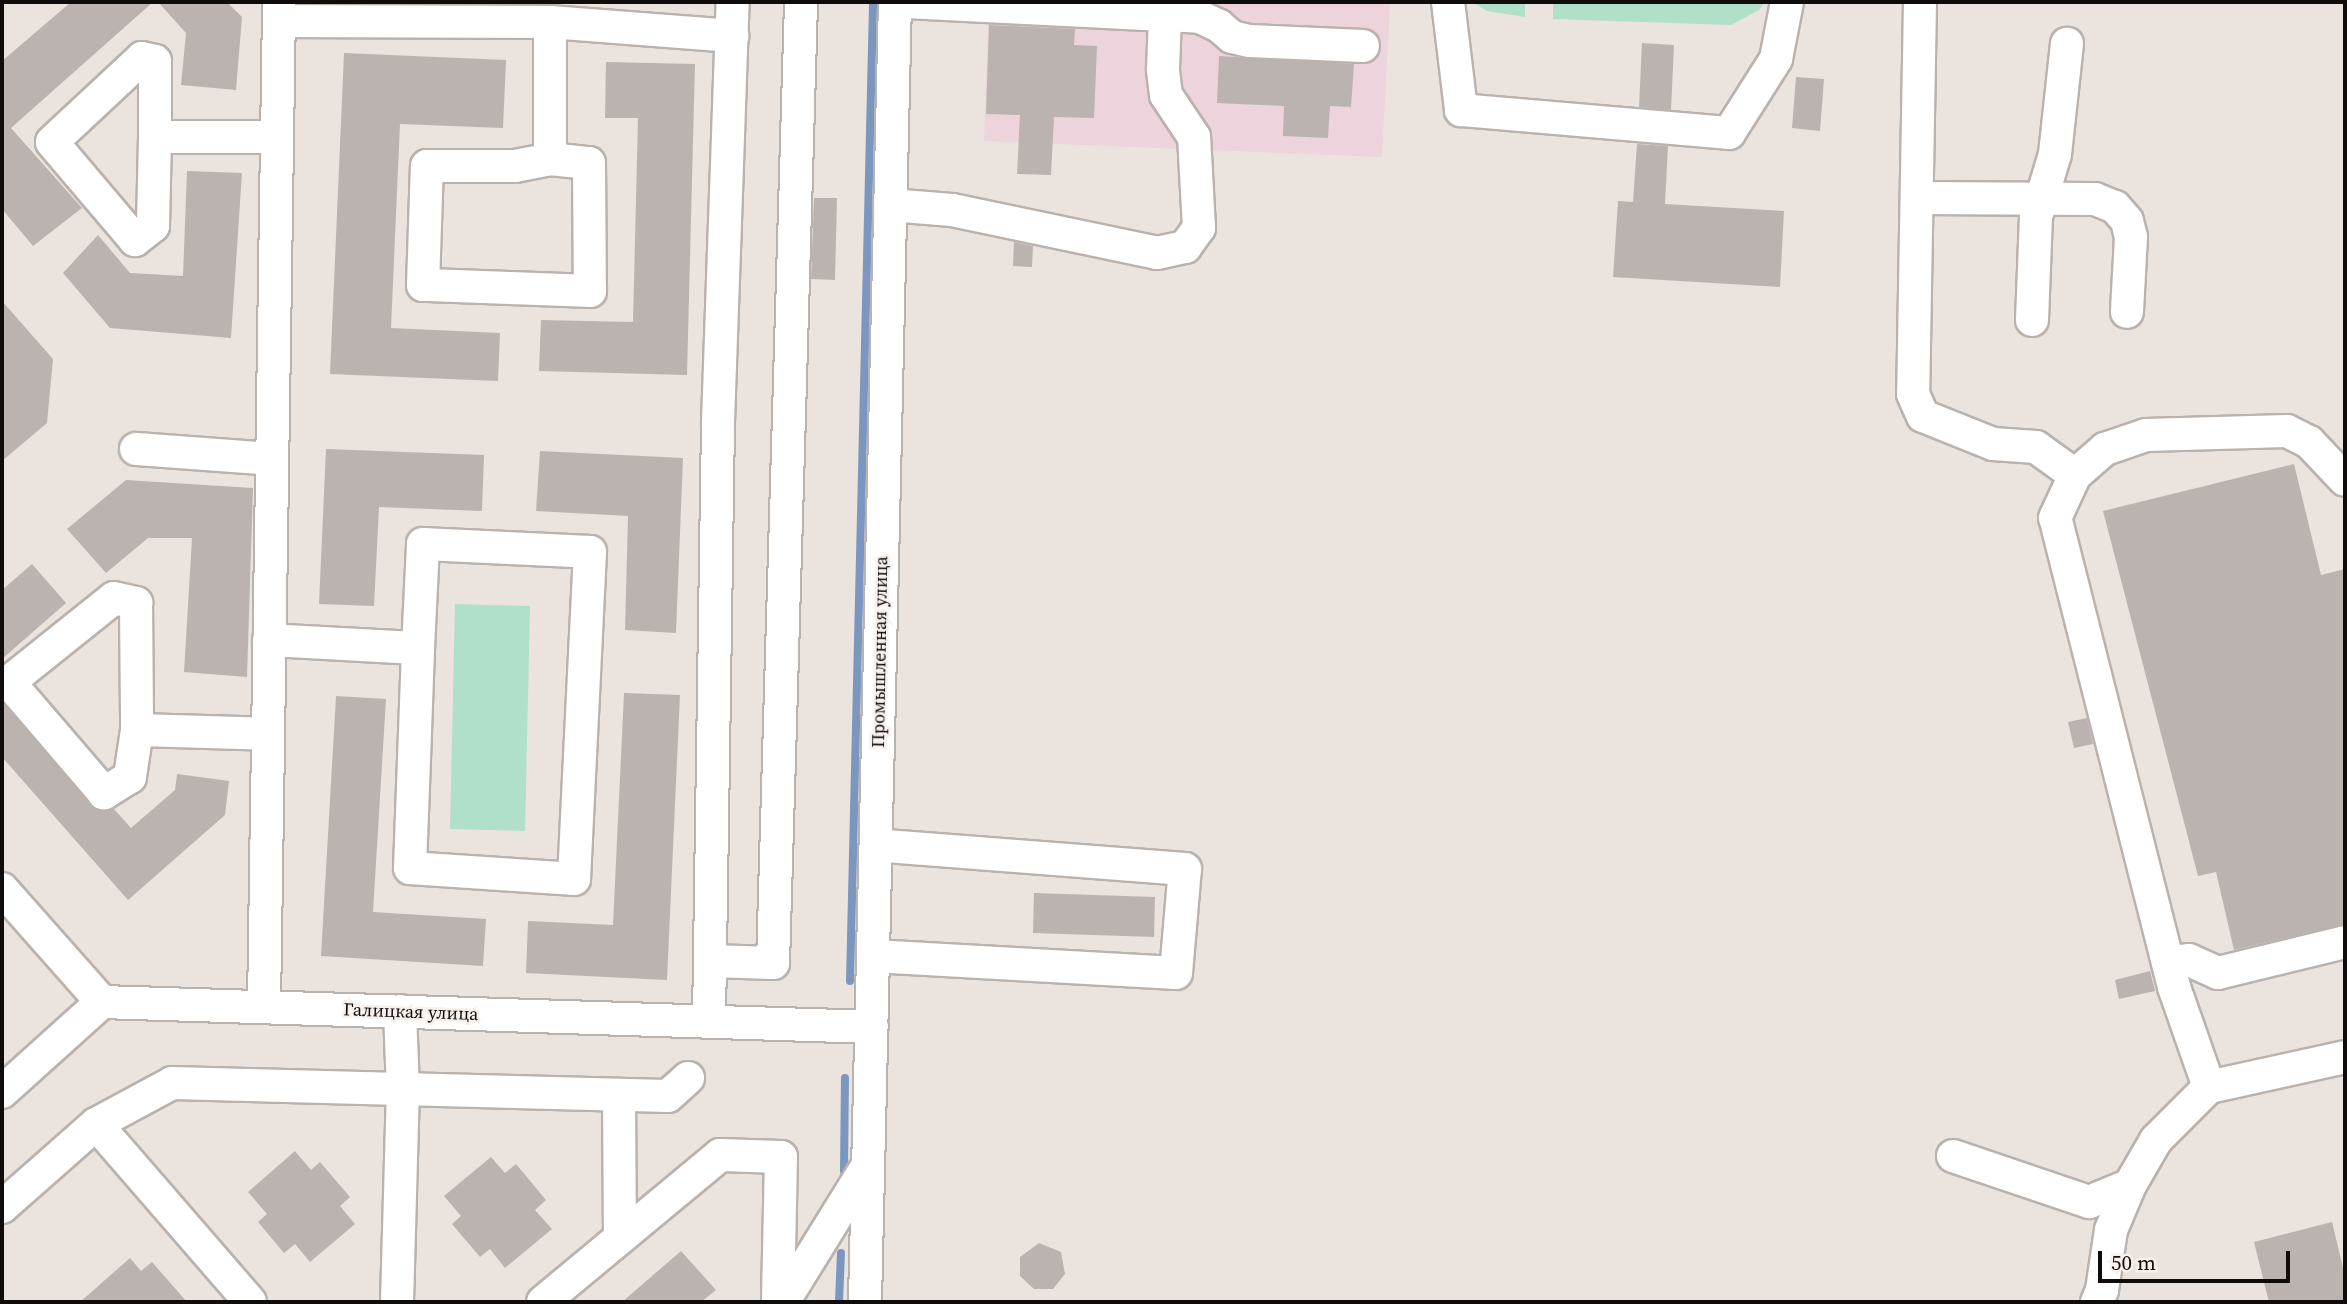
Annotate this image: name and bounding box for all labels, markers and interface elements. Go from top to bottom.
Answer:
street label: Промышленная улица [868,556,892,748]
street label: Галицкая улица [343,999,479,1025]
scale bar [2102,1238,2294,1282]
text: 50 m [2111,1248,2156,1277]

